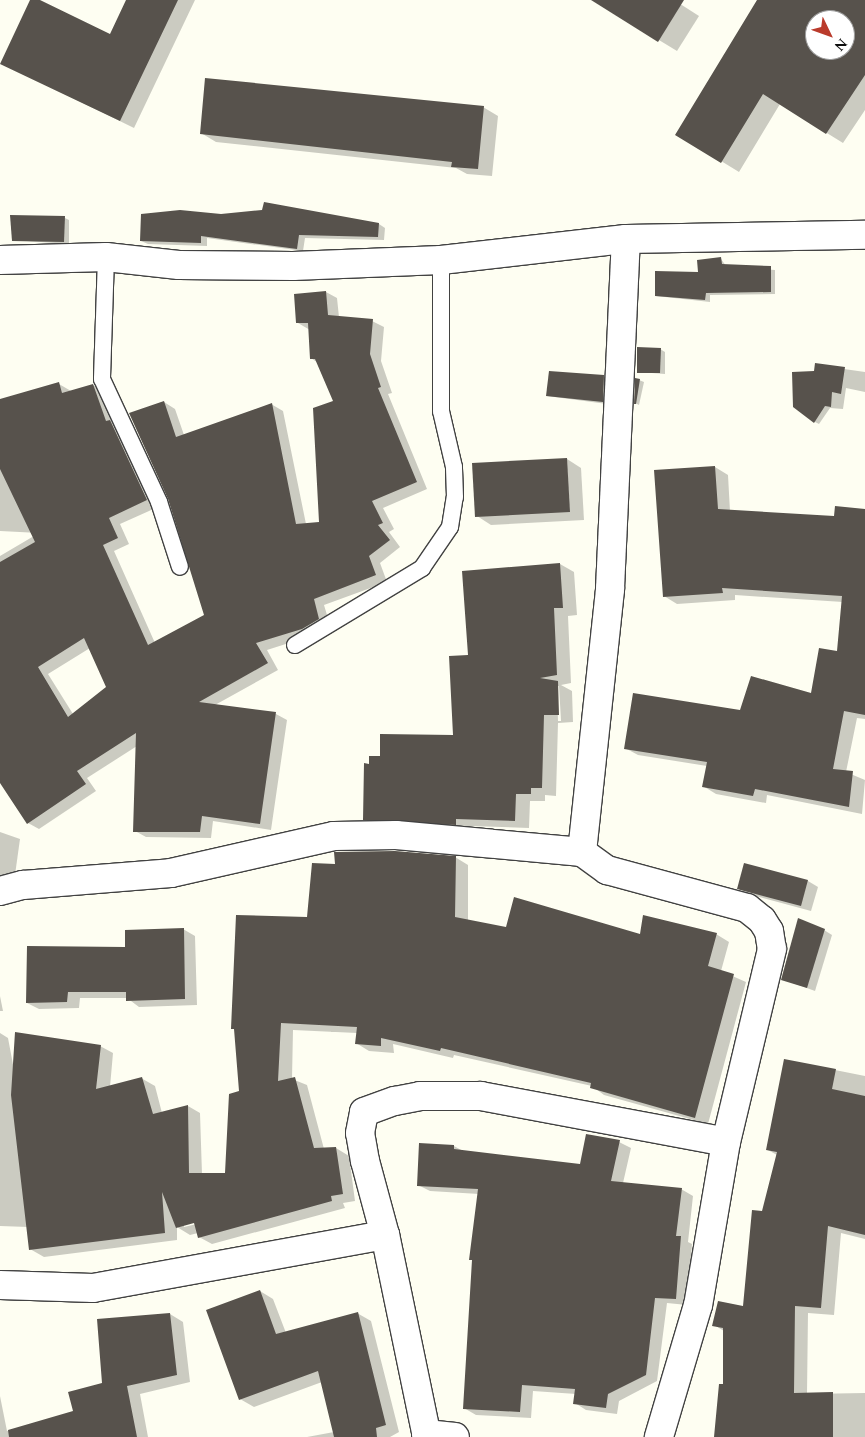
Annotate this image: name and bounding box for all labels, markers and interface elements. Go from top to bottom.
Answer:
north arrow [805,10,855,60]
text: N [829,33,852,56]

